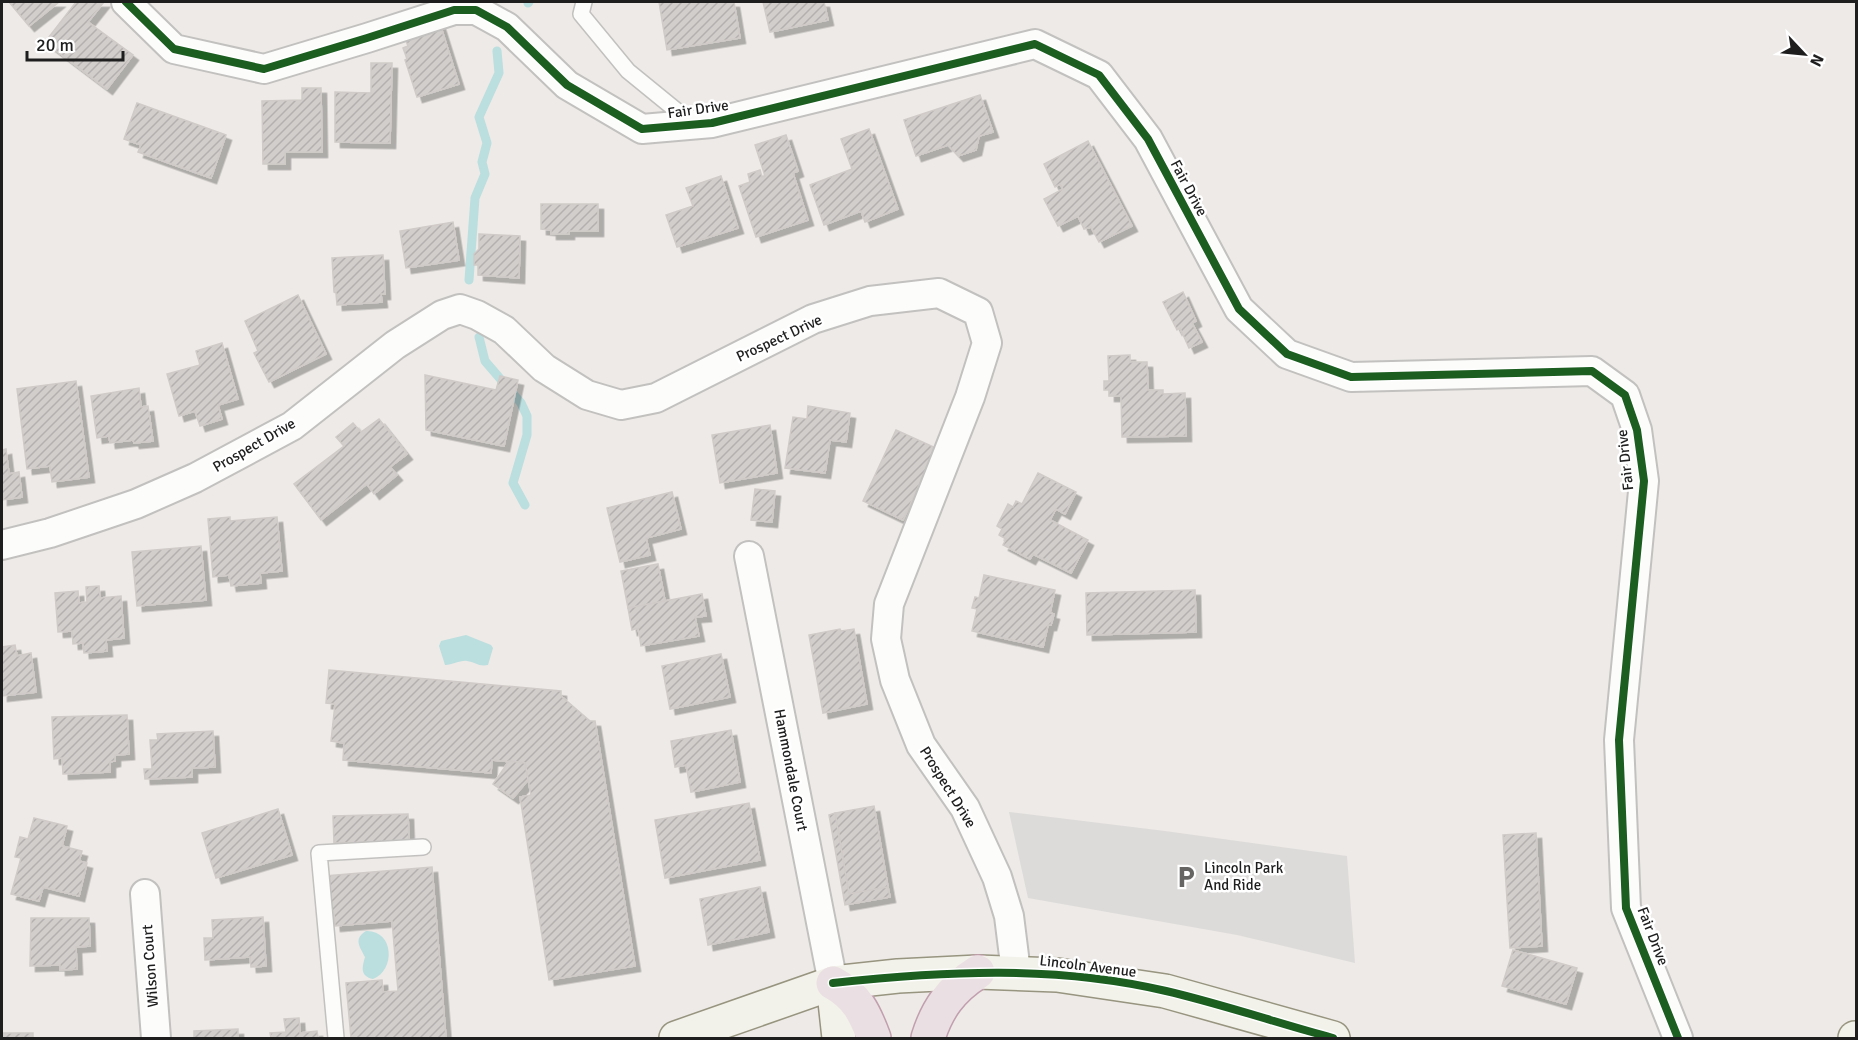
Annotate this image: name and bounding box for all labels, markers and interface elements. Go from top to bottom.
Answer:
scale bar [27,24,123,62]
north arrow [1774,24,1834,84]
text: 20 m [36,34,74,56]
text: N [1805,51,1828,70]
street label: Fair Drive [666,96,730,122]
street label: Fair Drive [1167,157,1211,219]
street label: Prospect Drive [733,310,825,366]
street label: Prospect Drive [209,414,299,476]
street label: Fair Drive [1613,429,1637,491]
street label: Hammondale Court [770,707,812,833]
street label: Prospect Drive [916,743,980,831]
place label: Lincoln Park And Ride [1204,859,1284,894]
parking icon: Lincoln Park And Ride [1173,864,1199,890]
street label: Fair Drive [1634,904,1672,968]
street label: Wilson Court [138,924,162,1008]
street label: Lincoln Avenue [1039,951,1137,981]

